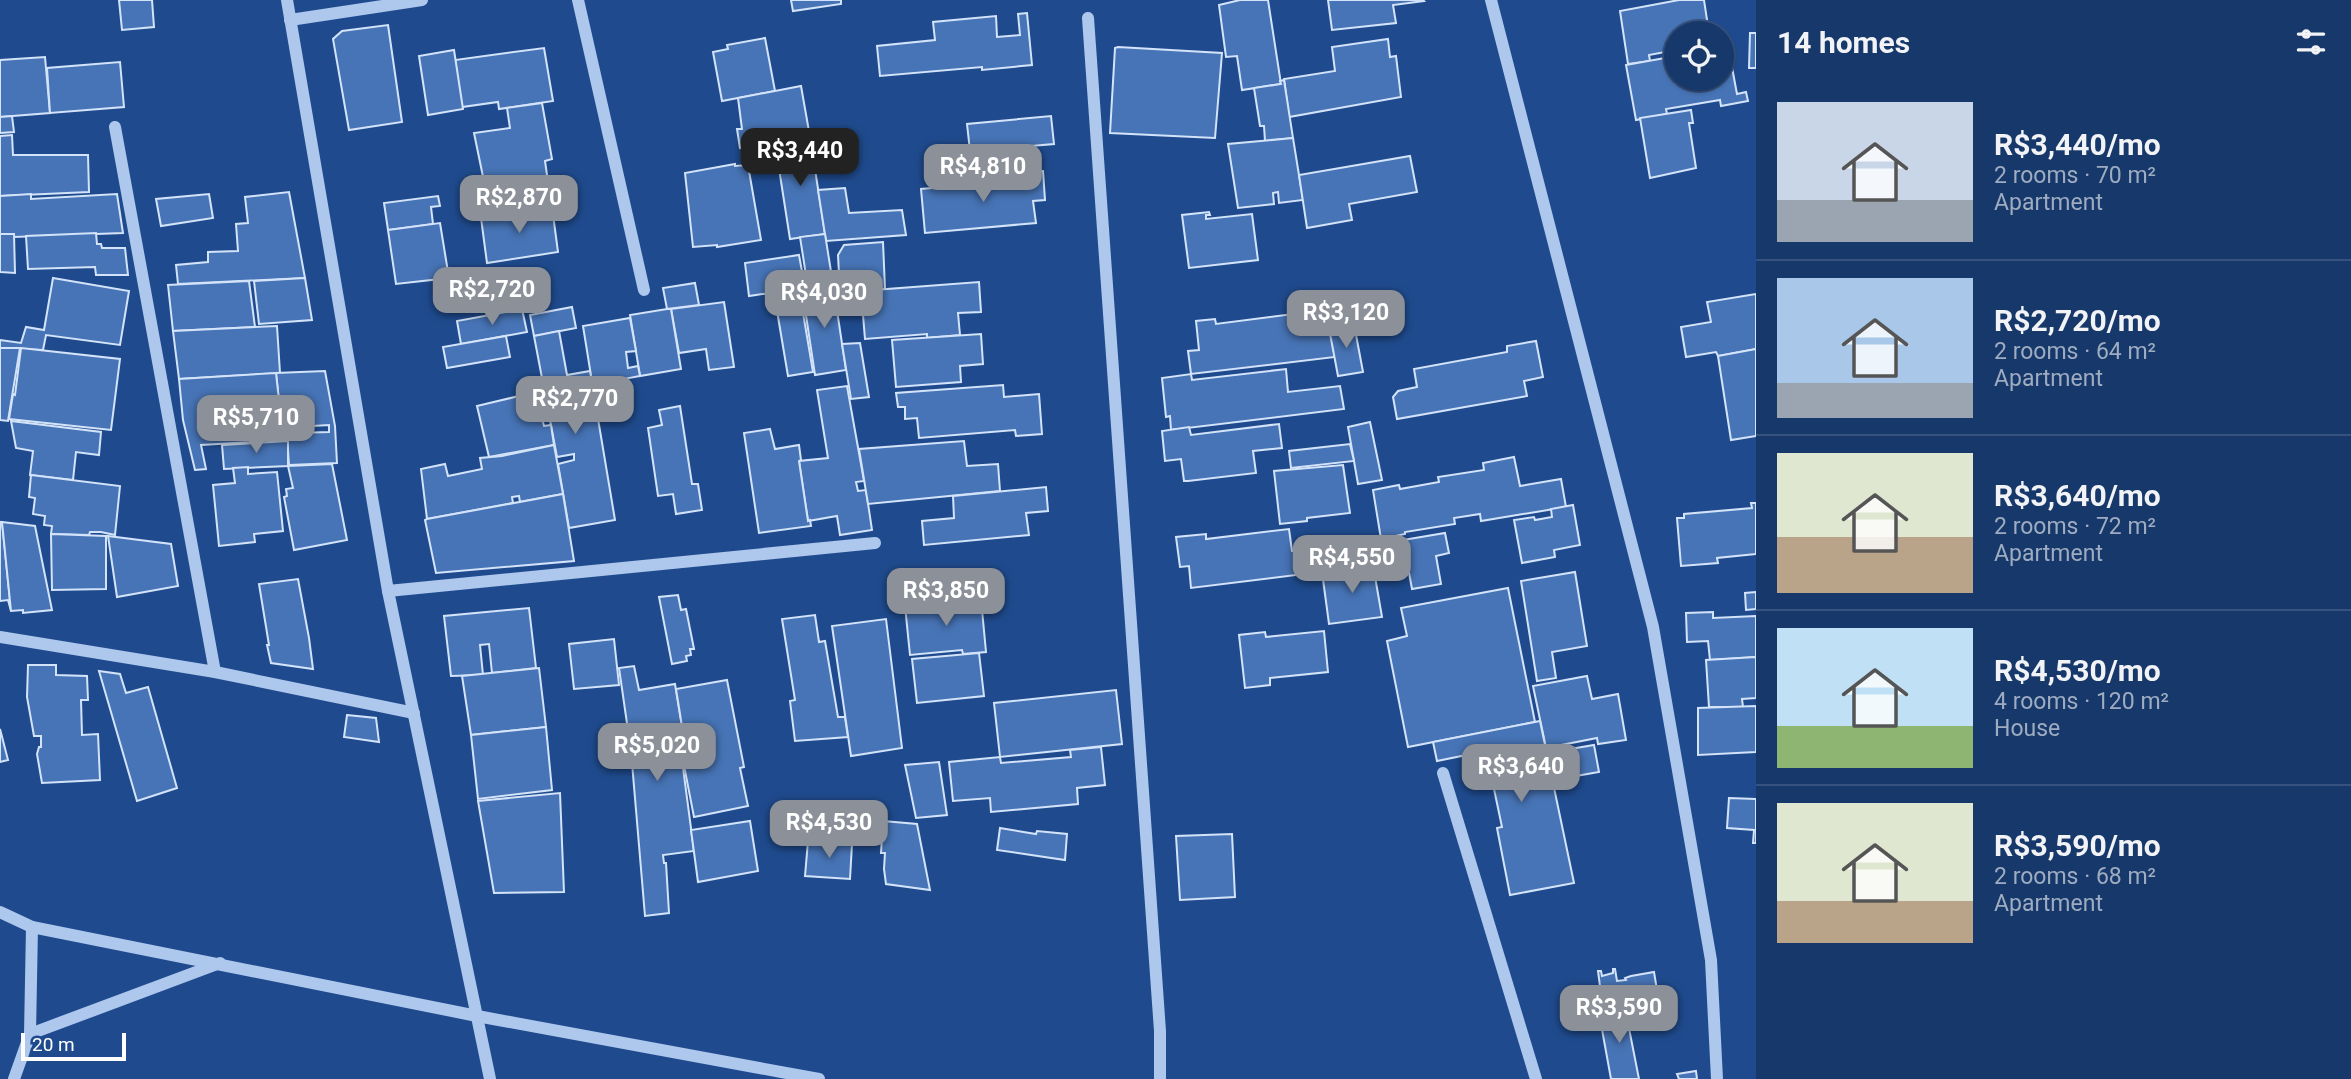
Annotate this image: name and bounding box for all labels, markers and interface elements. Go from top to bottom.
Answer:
map controls [1664,21,1734,91]
button: locate [1664,21,1734,91]
icon: filters [2292,23,2330,61]
text: 14 homes [1777,25,1910,60]
text: R$3,440/mo [1994,127,2161,162]
pin: R$3,440 [735,128,865,188]
icon: home [1833,130,1917,214]
text: R$3,440 [757,137,843,164]
pin: R$4,810 [918,144,1048,204]
text: R$4,810 [940,153,1026,180]
text: 2 rooms · 70 m² [1994,162,2156,189]
pin: R$2,870 [454,176,584,235]
text: R$2,870 [476,184,562,211]
text: Apartment [1994,189,2103,216]
pin: R$2,720 [427,268,557,327]
pin: R$4,030 [759,270,889,330]
text: R$2,720 [449,276,535,303]
text: R$4,030 [781,279,867,306]
pin: R$3,120 [1281,290,1411,350]
text: R$3,120 [1303,299,1389,326]
text: R$2,720/mo [1994,303,2161,338]
icon: home [1833,306,1917,390]
text: 2 rooms · 64 m² [1994,338,2156,365]
text: Apartment [1994,365,2103,392]
pin: R$2,770 [510,376,640,436]
text: R$2,770 [532,385,618,412]
pin: R$5,710 [191,396,321,455]
text: R$5,710 [213,404,299,431]
text: R$3,640/mo [1994,478,2161,513]
icon: home [1833,481,1917,565]
text: 2 rooms · 72 m² [1994,513,2156,540]
pin: R$4,550 [1287,536,1417,595]
text: Apartment [1994,540,2103,567]
text: R$4,550 [1309,544,1395,571]
pin: R$3,850 [881,568,1011,628]
text: R$3,850 [903,577,989,604]
text: R$4,530/mo [1994,653,2161,688]
icon: home [1833,656,1917,740]
text: 4 rooms · 120 m² [1994,688,2169,715]
text: House [1994,715,2060,742]
pin: R$5,020 [592,724,722,783]
text: R$5,020 [614,732,700,759]
pin: R$3,640 [1456,744,1586,804]
text: R$3,640 [1478,753,1564,780]
pin: R$4,530 [764,800,894,860]
text: R$4,530 [786,809,872,836]
text: R$3,590/mo [1994,828,2161,863]
icon: home [1833,831,1917,915]
text: 2 rooms · 68 m² [1994,863,2156,890]
text: Apartment [1994,890,2103,917]
pin: R$3,590 [1554,986,1684,1045]
text: R$3,590 [1576,994,1662,1021]
scale bar [21,1030,126,1062]
text: 20 m [32,1033,75,1056]

